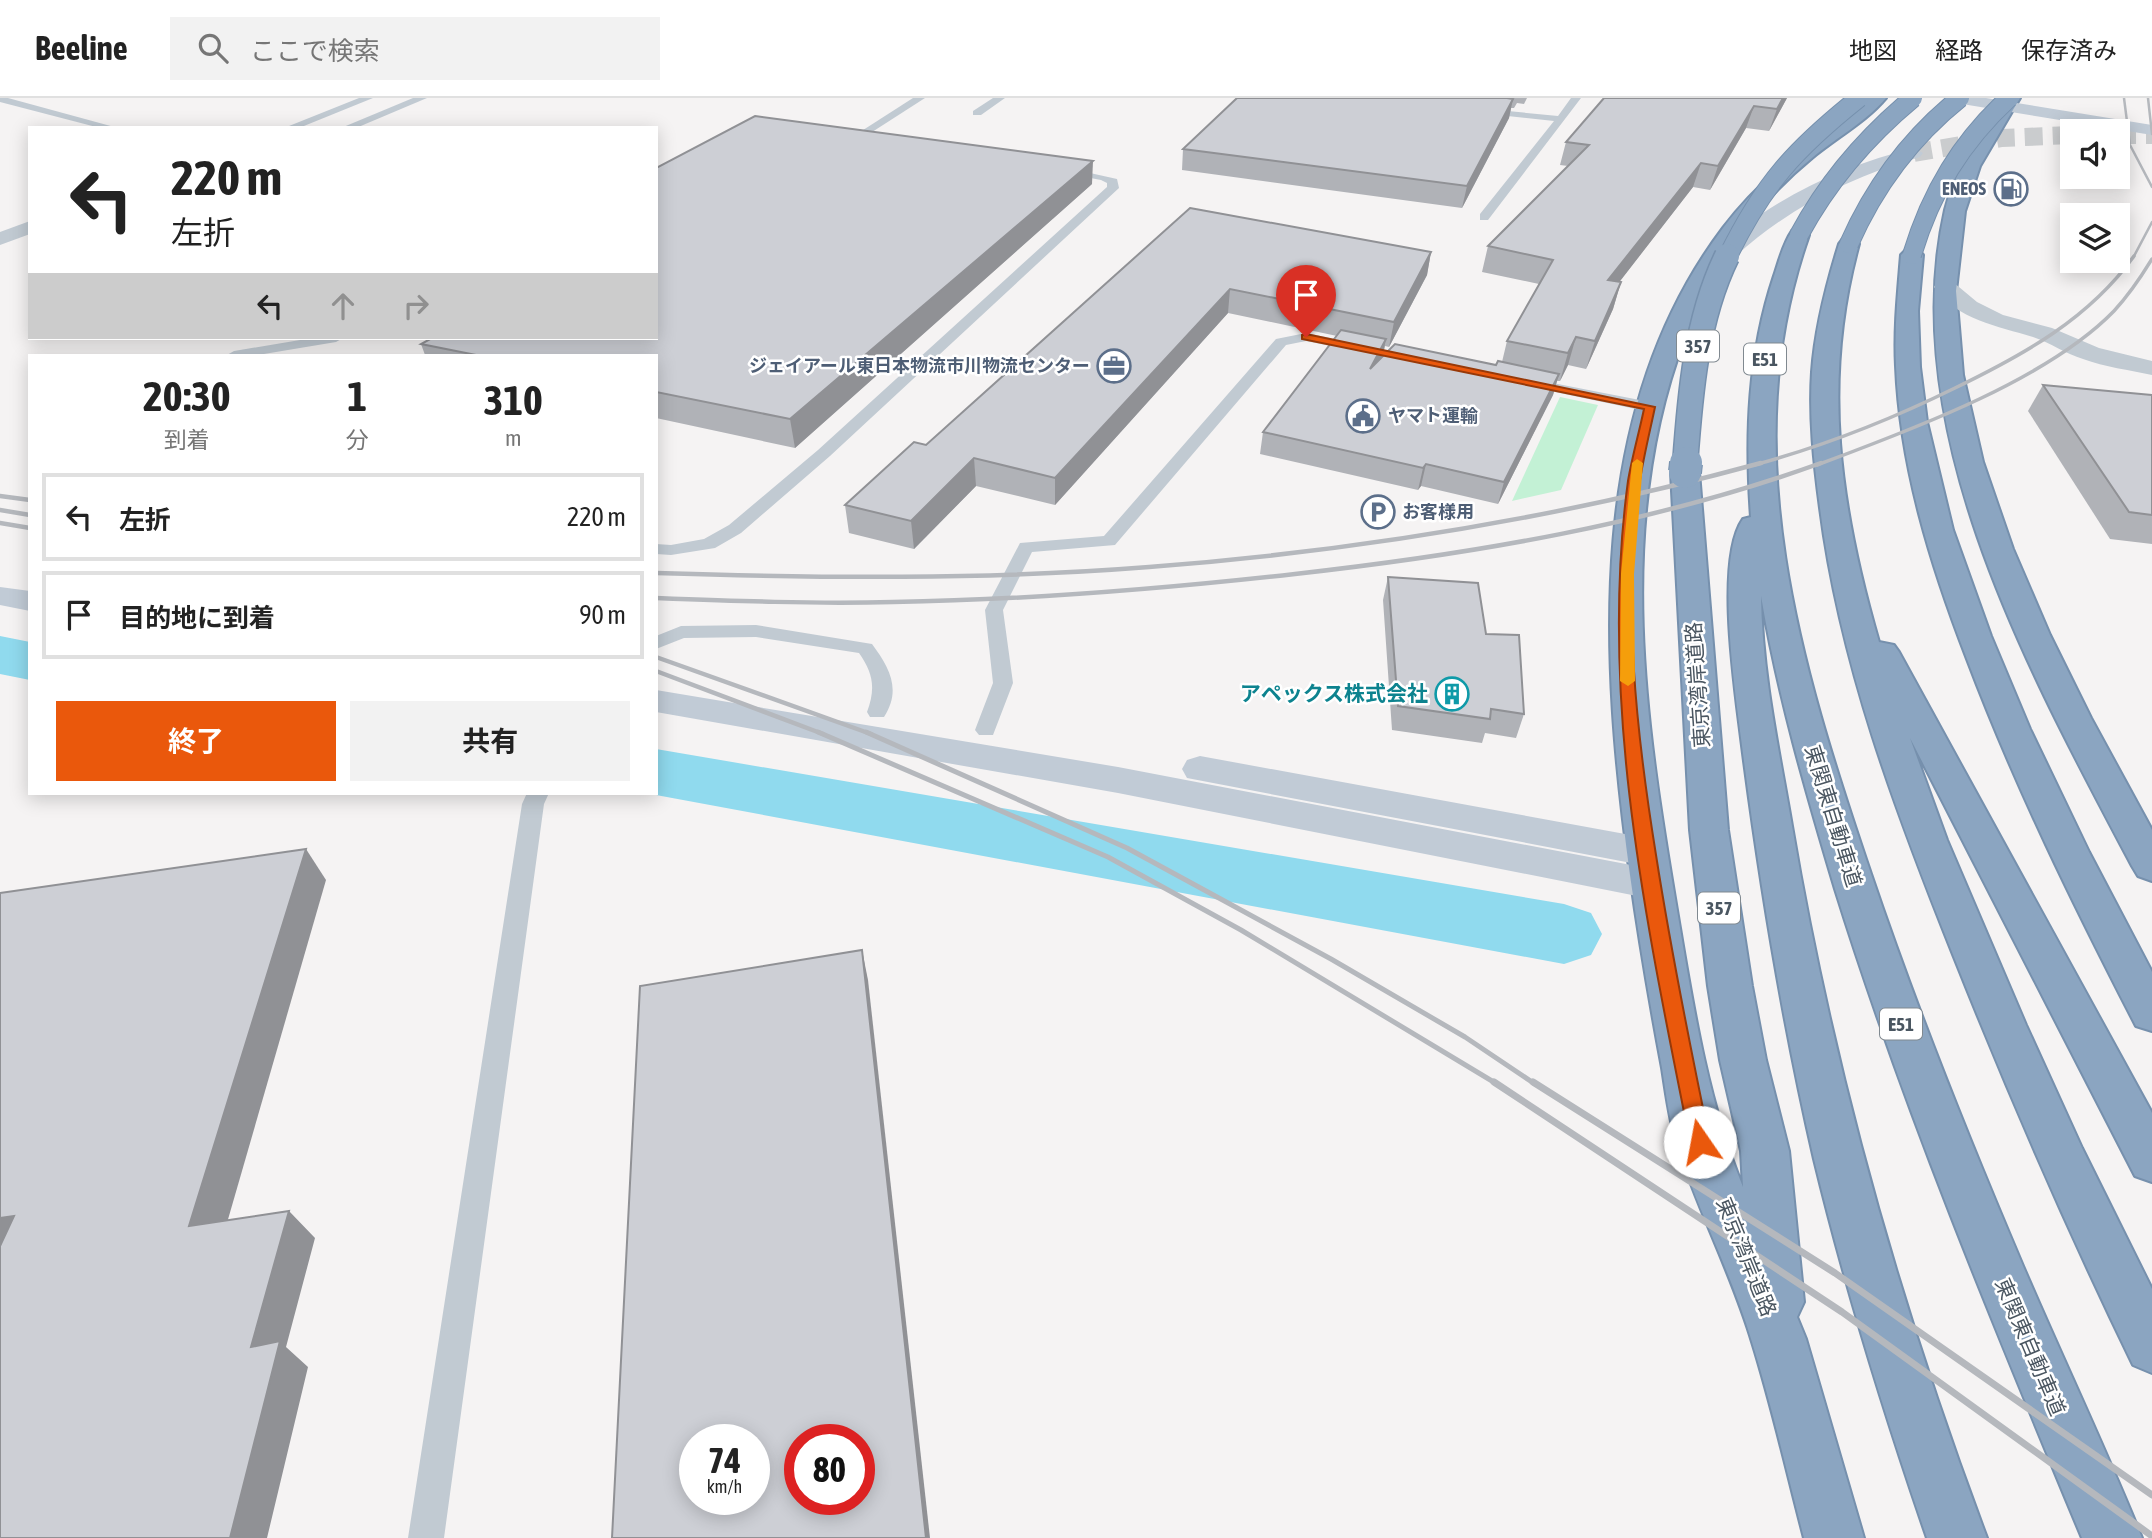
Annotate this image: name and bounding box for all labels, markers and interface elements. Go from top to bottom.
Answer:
search box [170,17,660,80]
text: Beeline [35,29,128,67]
icon: search [194,29,232,67]
text: ここで検索 [250,36,380,66]
text: 地図 [1849,37,1897,64]
text: 経路 [1935,37,1983,64]
text: 保存済み [2021,37,2117,64]
map controls [2060,119,2130,273]
button: sound [2060,119,2130,189]
text: 220 m [171,149,282,205]
icon: left [56,154,147,245]
fuel station icon: ENEOS [1992,170,2030,208]
place label: ENEOS [1942,178,1986,199]
button: layers [2060,203,2130,273]
text: 左折 [171,214,235,251]
pin [1276,265,1336,337]
icon: arrive [1287,276,1325,314]
icon: left [251,287,289,325]
icon: ahead [324,287,362,325]
icon: right [397,287,435,325]
road number: 357 [1677,330,1719,362]
road number: E51 [1744,344,1786,374]
office icon: ジェイアール東日本物流市川物流センター [1095,347,1133,385]
place label: ジェイアール東日本物流市川物流センター [749,355,1090,376]
text: 20:30 [143,372,230,420]
text: 1 [347,372,367,420]
text: 310 [484,376,543,424]
public building icon: ヤマト運輸 [1344,397,1382,435]
place label: ヤマト運輸 [1388,405,1478,426]
text: m [505,425,522,451]
text: 到着 [164,427,210,453]
text: 分 [346,427,369,453]
parking icon: お客様用 [1359,493,1397,531]
icon: left [60,498,98,536]
place label: お客様用 [1402,501,1474,522]
text: 220 m [567,502,626,532]
text: 左折 [119,505,171,535]
icon: arrive [60,596,98,634]
text: 90 m [579,600,626,630]
text: 目的地に到着 [119,603,275,633]
street label: 東京湾岸道路 [1681,621,1713,749]
building icon: アペックス株式会社 [1433,675,1471,713]
place label: アペックス株式会社 [1240,681,1428,705]
button: 終了 [56,701,336,781]
button: 共有 [350,701,630,781]
street label: 東関東自動車道 [1801,742,1867,890]
road number: 357 [1698,892,1740,923]
road number: E51 [1880,1008,1922,1040]
position arrow [1663,1105,1737,1179]
street label: 東京湾岸道路 [1712,1194,1782,1320]
street label: 東関東自動車道 [1991,1274,2071,1419]
speed limit sign: 80 [784,1424,875,1515]
text: 74 [708,1440,741,1480]
text: km/h [707,1476,742,1497]

